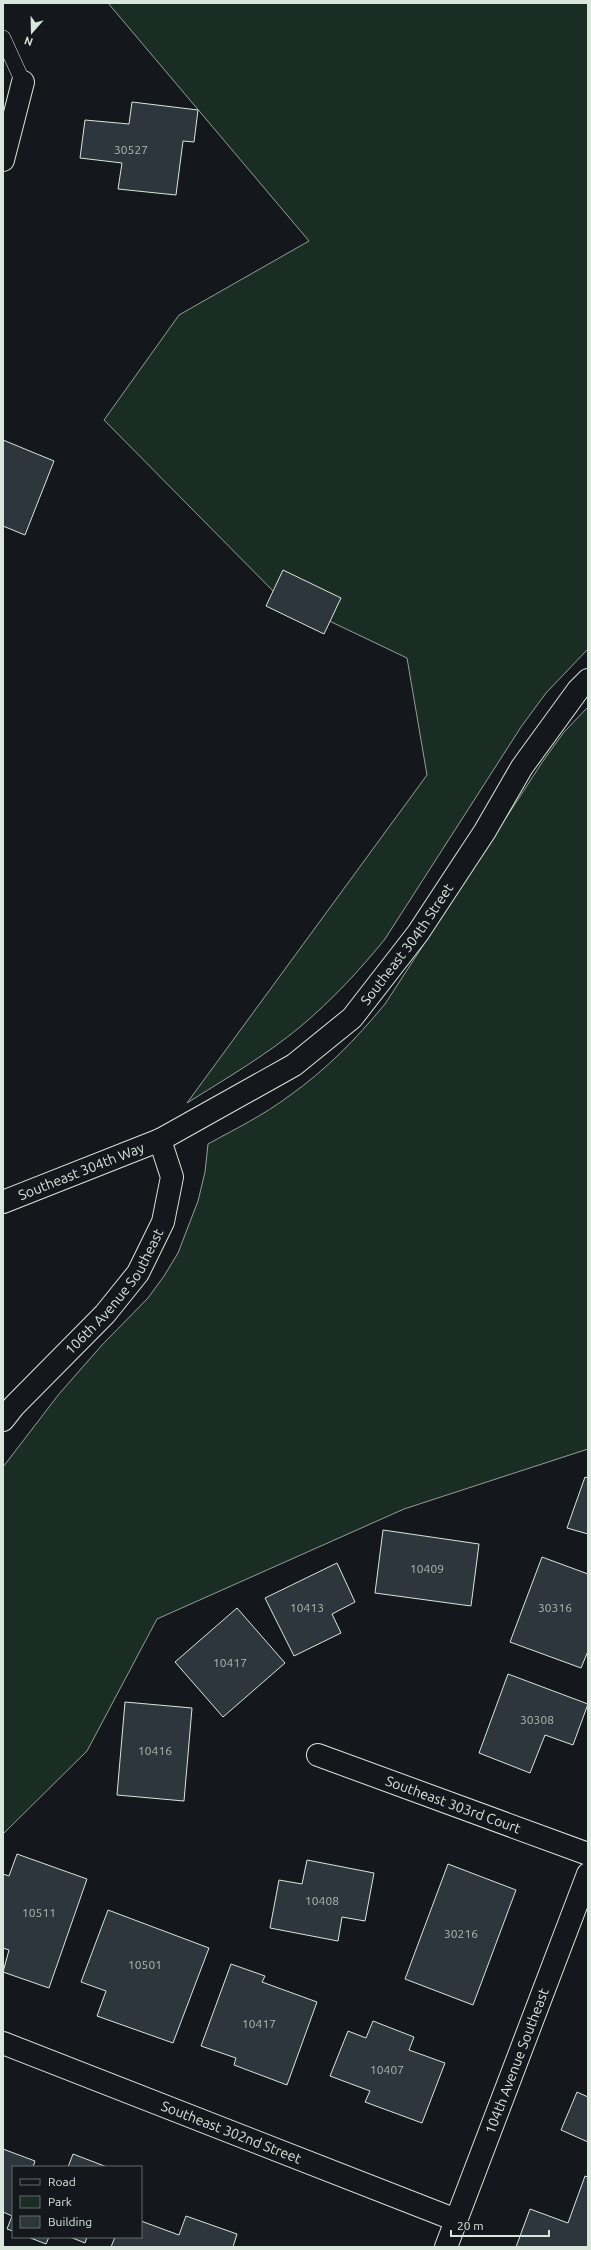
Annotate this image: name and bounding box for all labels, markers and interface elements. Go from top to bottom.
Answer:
north arrow [12,12,52,52]
text: N [23,34,34,48]
house number: 30527 [114,143,148,156]
street label: Southeast 304th Street [357,880,457,1008]
street label: Southeast 304th Way [16,1139,147,1203]
street label: 106th Avenue Southeast [62,1226,167,1358]
house number: 10409 [410,1562,444,1575]
house number: 10413 [290,1601,324,1614]
house number: 30316 [538,1601,572,1614]
house number: 10417 [213,1656,247,1669]
house number: 30308 [520,1713,554,1726]
house number: 10416 [138,1744,172,1757]
street label: Southeast 303rd Court [383,1772,523,1837]
house number: 10408 [305,1894,339,1907]
house number: 10511 [22,1906,56,1919]
house number: 30216 [444,1927,478,1940]
house number: 10501 [128,1958,162,1971]
street label: 104th Avenue Southeast [482,1986,552,2136]
house number: 10417 [242,2017,276,2030]
house number: 10407 [370,2063,404,2076]
street label: Southeast 302nd Street [159,2098,304,2167]
legend [12,2166,142,2238]
text: Road [48,2175,76,2188]
text: Park [48,2195,72,2208]
scale bar [451,2212,549,2238]
text: Building [48,2215,92,2228]
text: 20 m [457,2219,484,2232]

